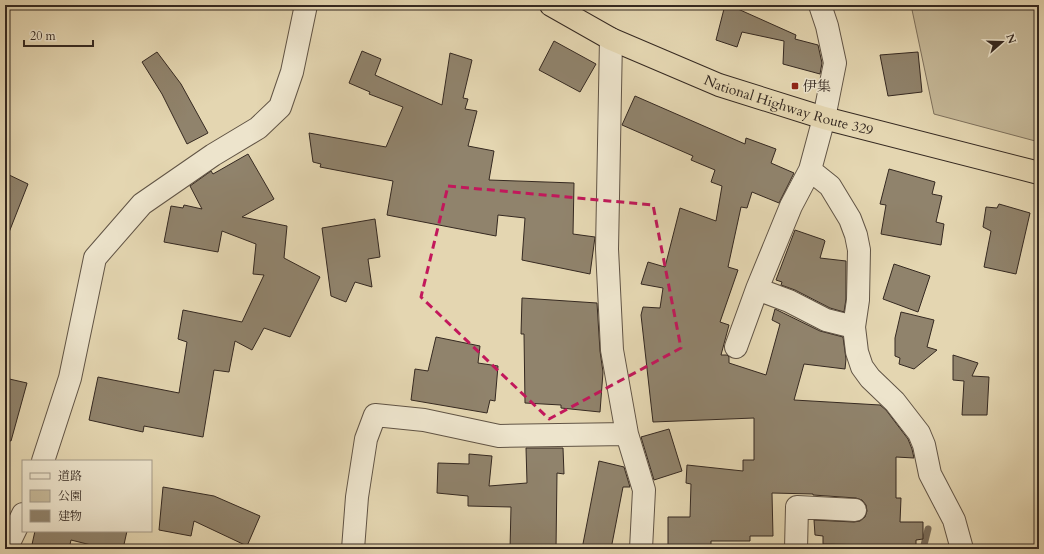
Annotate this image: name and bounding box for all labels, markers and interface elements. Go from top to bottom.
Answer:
scale bar [24,22,93,48]
north arrow [982,22,1022,62]
text: 20 m [30,28,57,44]
text: N [1002,32,1020,46]
street label: National Highway Route 329 [701,70,875,140]
place label: 伊集 [803,77,831,96]
marker: 伊集 [790,81,800,91]
legend [22,460,152,532]
text: 道路 [58,468,82,484]
text: 公園 [58,488,82,504]
text: 建物 [58,508,82,524]

